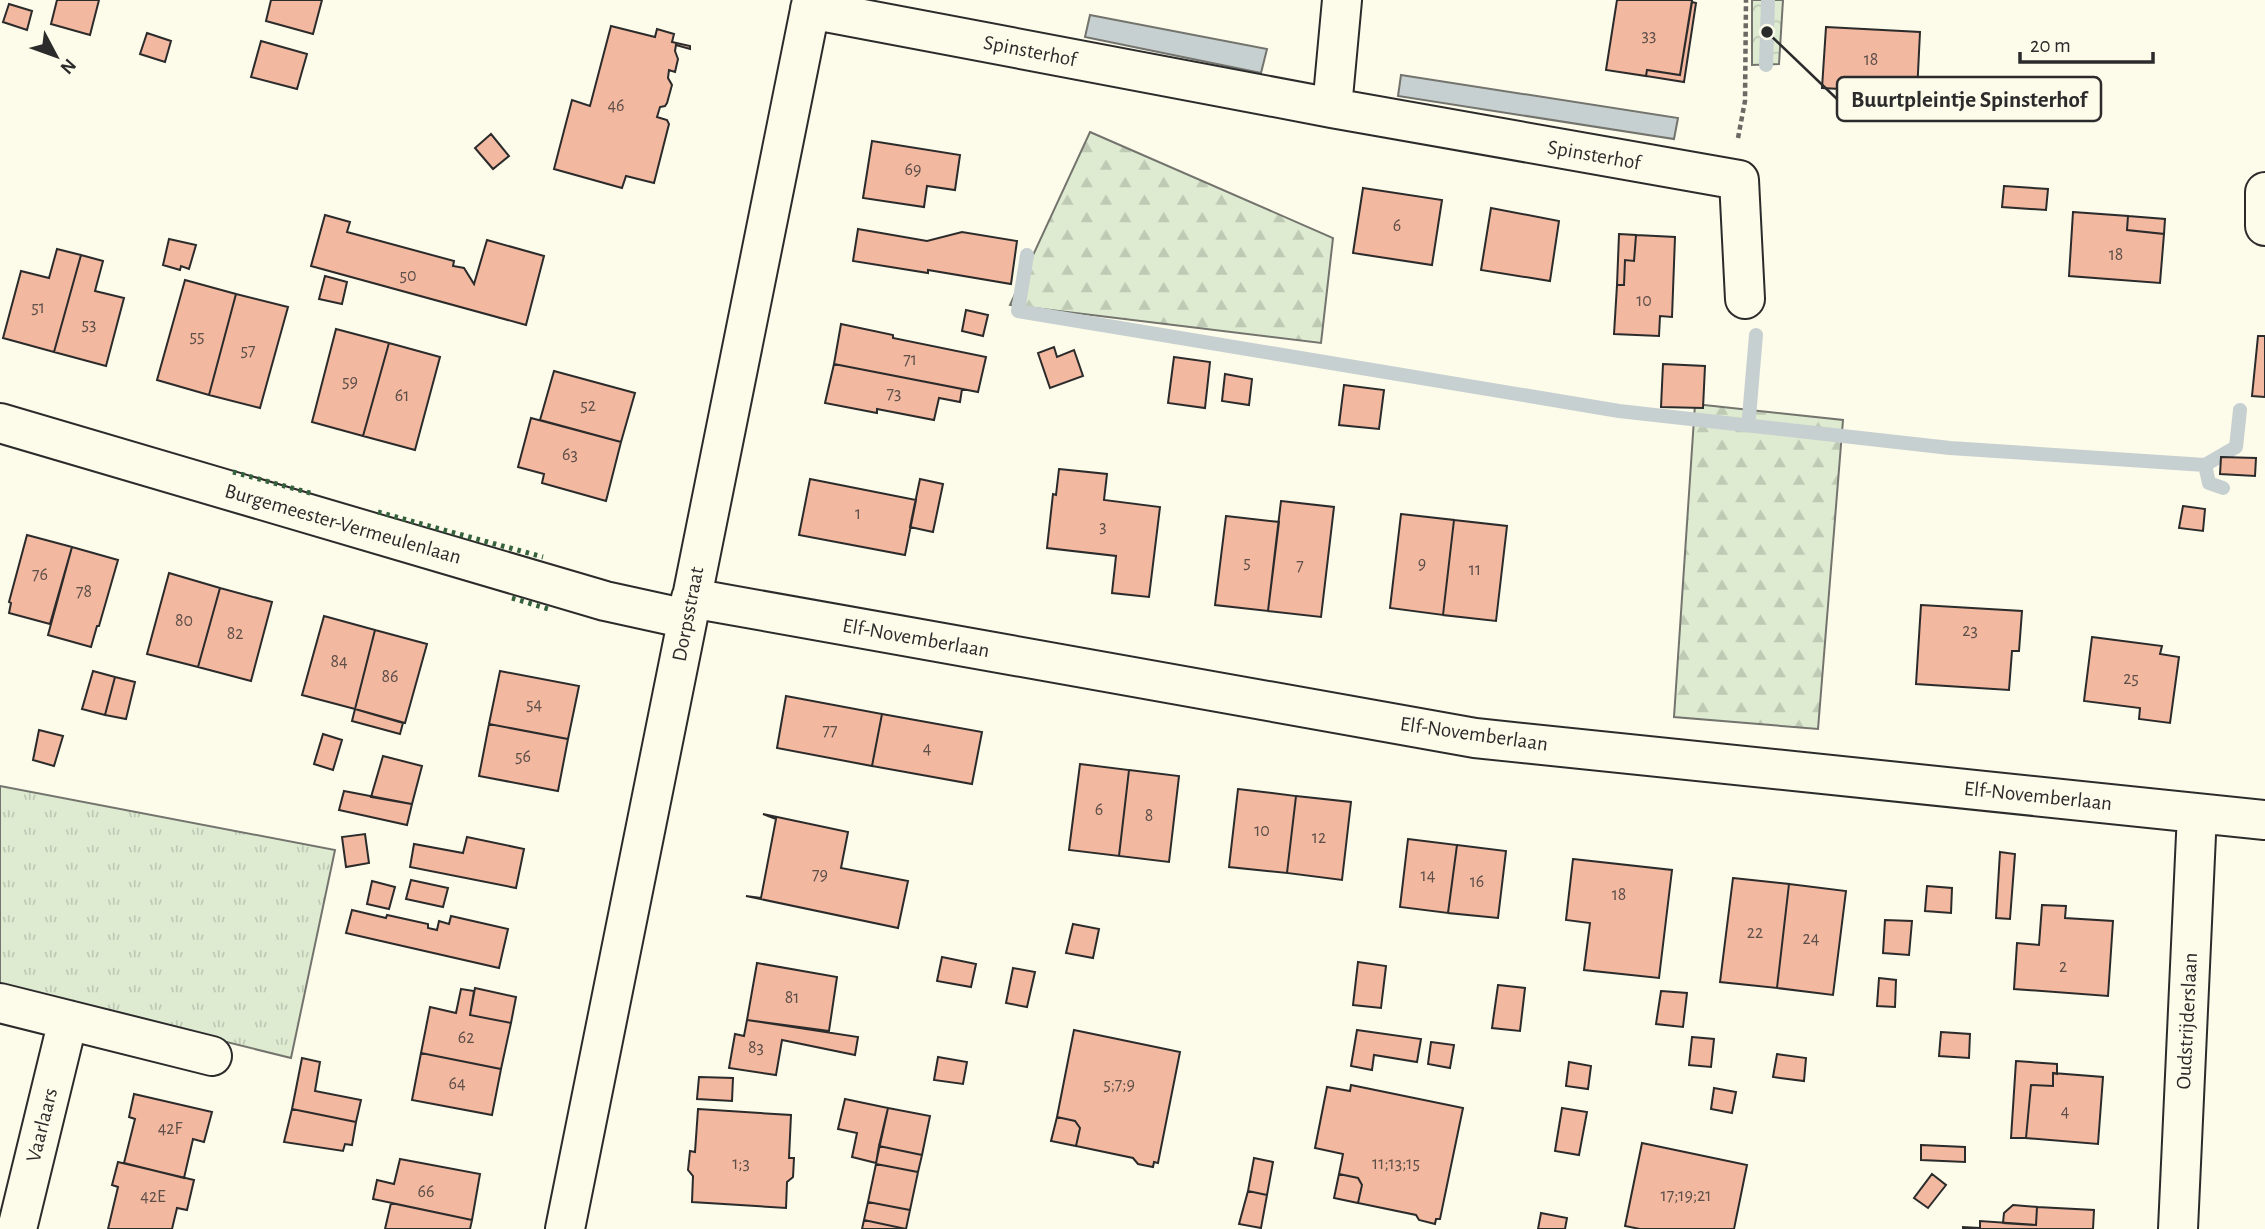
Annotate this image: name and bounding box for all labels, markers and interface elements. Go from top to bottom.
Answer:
north arrow [21,21,91,91]
scale bar [2020,21,2153,65]
house number: 33 [1642,27,1656,45]
street label: Spinsterhof [982,32,1080,71]
text: 20 m [2030,35,2071,56]
house number: 18 [1864,51,1878,69]
text: N [56,55,79,77]
callout: Buurtpleintje Spinsterhof [1837,77,2101,121]
text: Buurtpleintje Spinsterhof [1851,89,2088,112]
house number: 46 [607,97,625,115]
street label: Spinsterhof [1546,136,1644,174]
house number: 69 [905,161,921,179]
house number: 6 [1393,217,1401,235]
house number: 18 [2109,246,2123,264]
house number: 50 [399,267,417,285]
house number: 10 [1636,292,1652,310]
house number: 51 [31,299,45,317]
house number: 53 [82,316,96,334]
house number: 55 [189,328,205,346]
house number: 57 [240,342,256,360]
house number: 71 [903,351,917,369]
house number: 59 [342,373,358,391]
house number: 73 [887,385,901,403]
house number: 61 [395,387,409,405]
house number: 52 [580,397,596,415]
house number: 63 [562,446,578,464]
street label: Burgemeester-Vermeulenlaan [222,480,464,568]
house number: 1 [855,505,861,523]
house number: 3 [1099,518,1107,536]
house number: 5 [1243,554,1251,572]
house number: 9 [1418,555,1426,573]
house number: 7 [1296,557,1304,575]
house number: 11 [1469,561,1481,579]
street label: Dorpsstraat [669,565,708,663]
house number: 76 [32,566,48,584]
house number: 78 [76,583,92,601]
house number: 80 [175,612,193,630]
street label: Elf-Novemberlaan [841,615,991,661]
house number: 23 [1962,622,1978,640]
house number: 82 [227,625,243,643]
house number: 84 [330,653,348,671]
house number: 86 [382,668,399,686]
house number: 25 [2123,670,2139,688]
house number: 54 [526,696,542,714]
street label: Elf-Novemberlaan [1399,713,1549,755]
house number: 77 [822,722,838,740]
house number: 4 [923,740,932,758]
house number: 56 [515,748,531,766]
street label: Elf-Novemberlaan [1963,778,2113,814]
house number: 6 [1095,801,1103,819]
house number: 8 [1145,807,1153,825]
house number: 10 [1254,822,1270,840]
house number: 12 [1312,829,1326,847]
house number: 79 [812,866,828,884]
house number: 14 [1421,867,1436,885]
house number: 16 [1470,873,1484,891]
house number: 18 [1612,886,1626,904]
house number: 22 [1747,924,1763,942]
house number: 24 [1803,930,1820,948]
street label: Oudstrijderslaan [2173,952,2201,1090]
house number: 2 [2059,958,2067,976]
house number: 81 [785,989,799,1007]
house number: 62 [458,1029,474,1047]
house number: 83 [748,1039,764,1057]
house number: 64 [448,1075,466,1093]
house number: 5;7;9 [1103,1076,1135,1094]
street label: Vaarlaars [23,1086,61,1164]
house number: 4 [2061,1103,2070,1121]
house number: 42F [158,1120,183,1138]
house number: 1;3 [732,1155,750,1173]
house number: 11;13;15 [1372,1155,1420,1173]
house number: 66 [418,1183,434,1201]
house number: 17;19;21 [1661,1187,1711,1205]
house number: 42E [140,1188,166,1206]

